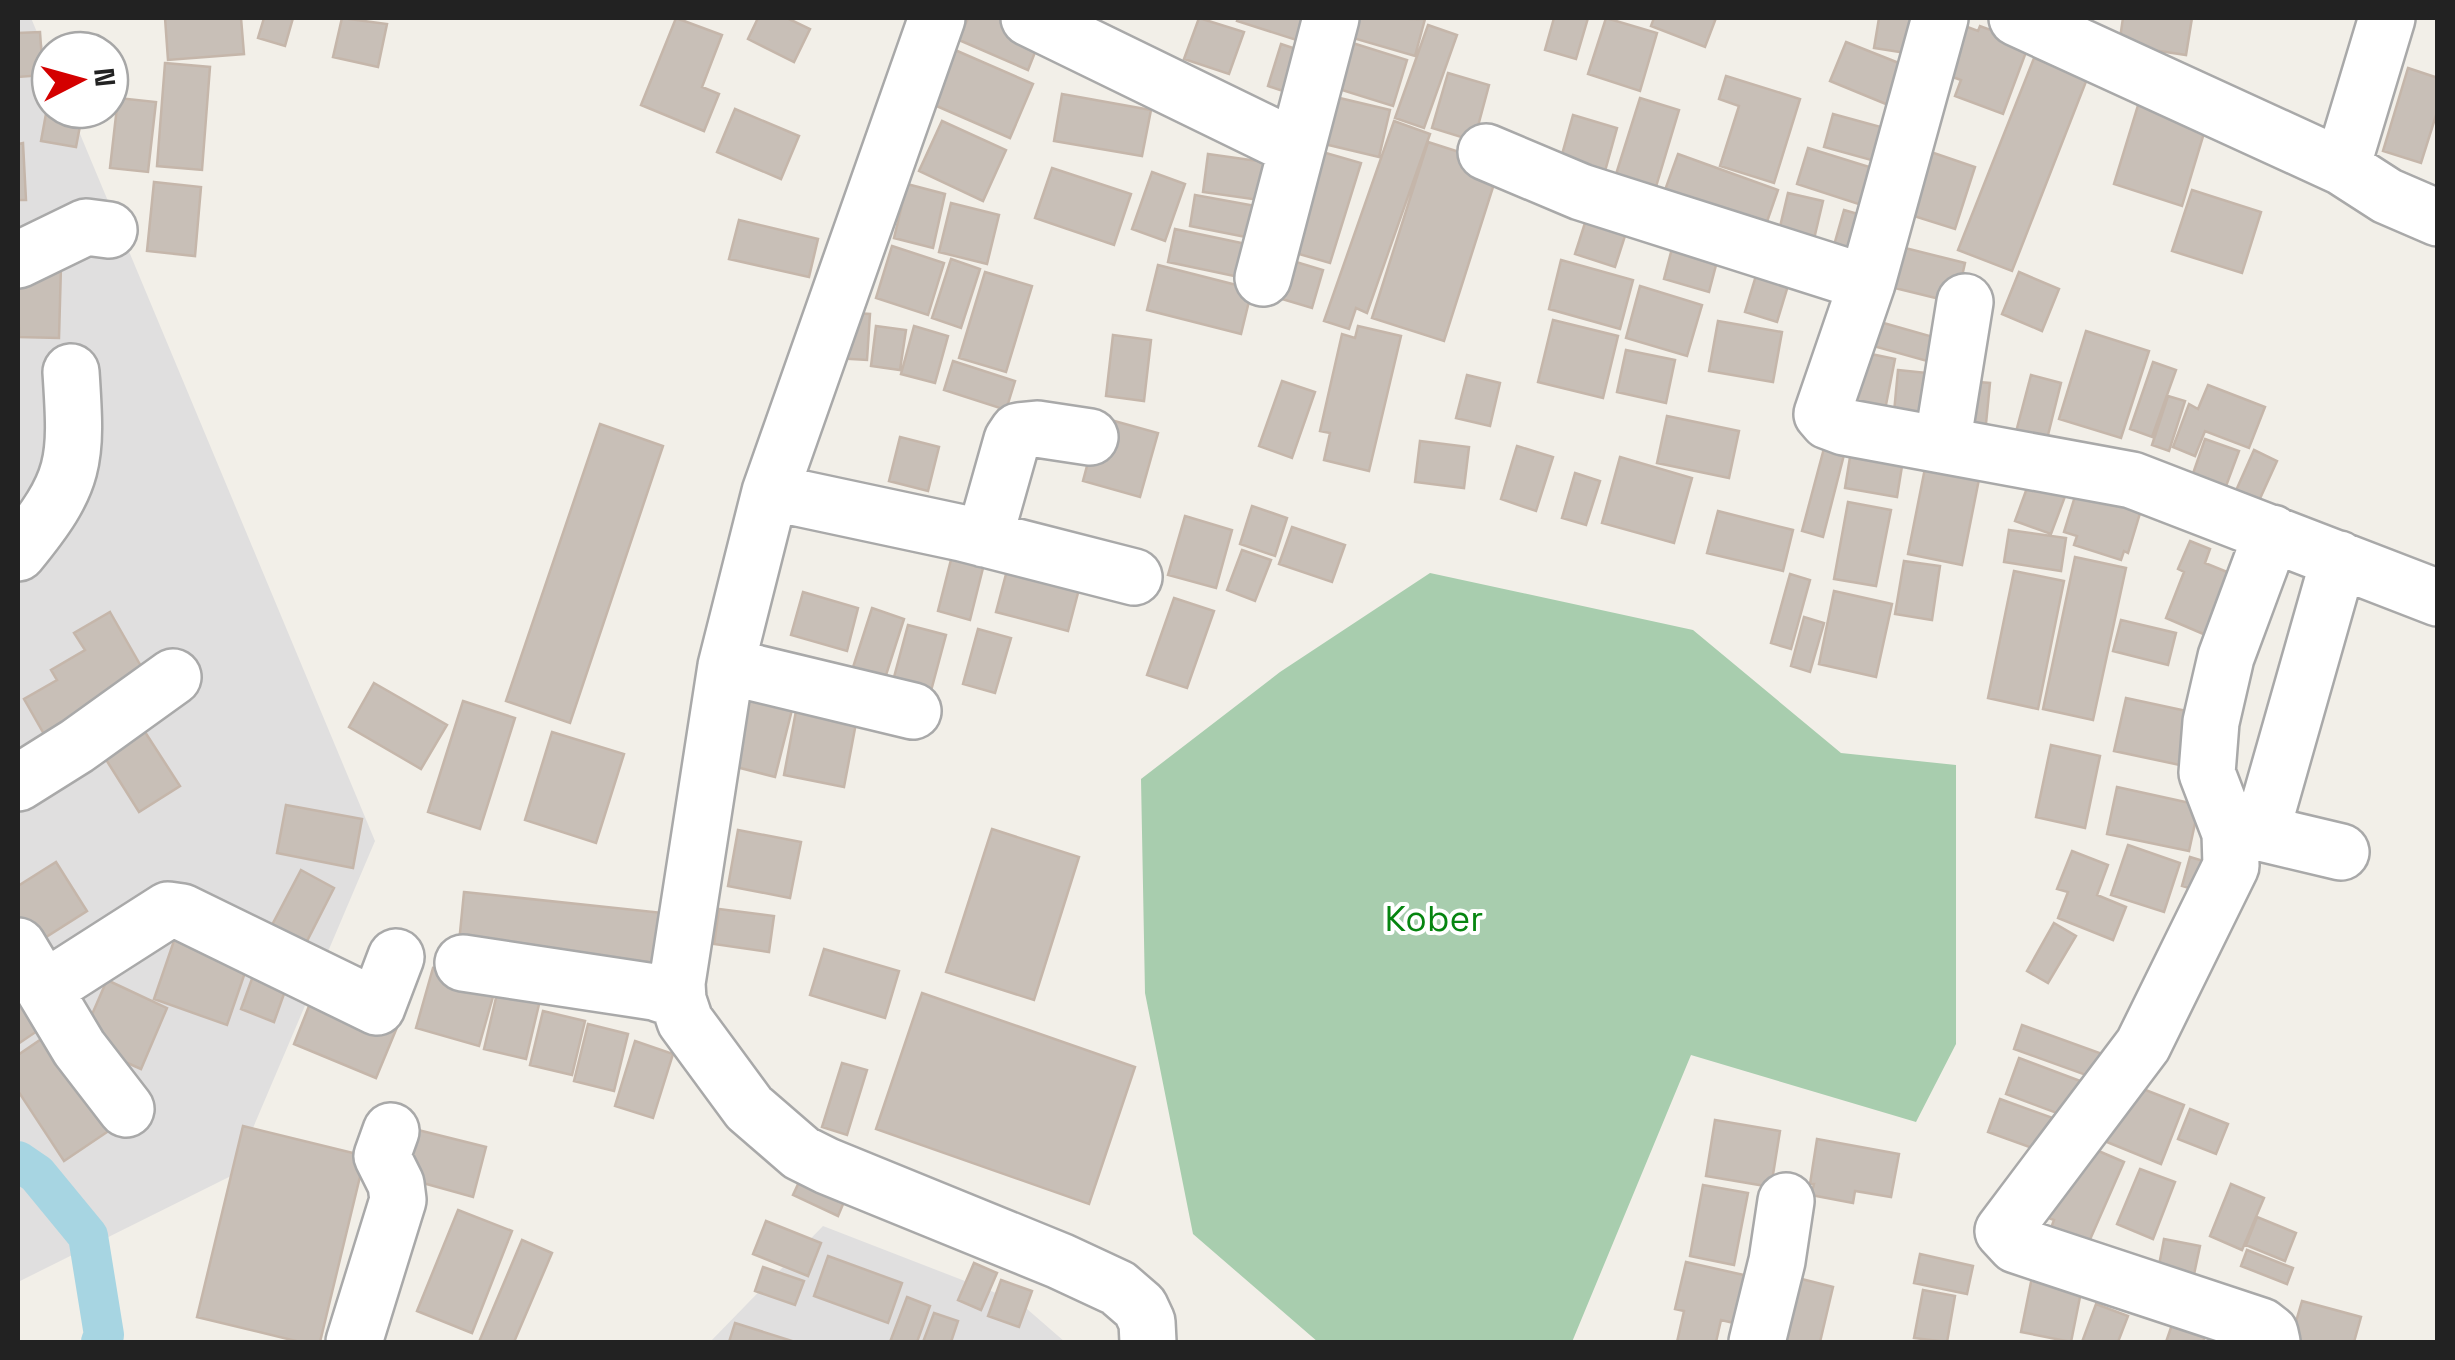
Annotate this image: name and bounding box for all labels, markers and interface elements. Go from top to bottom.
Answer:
north arrow [30,30,130,130]
text: N [86,66,124,89]
park label: Kober [1385,897,1483,941]

